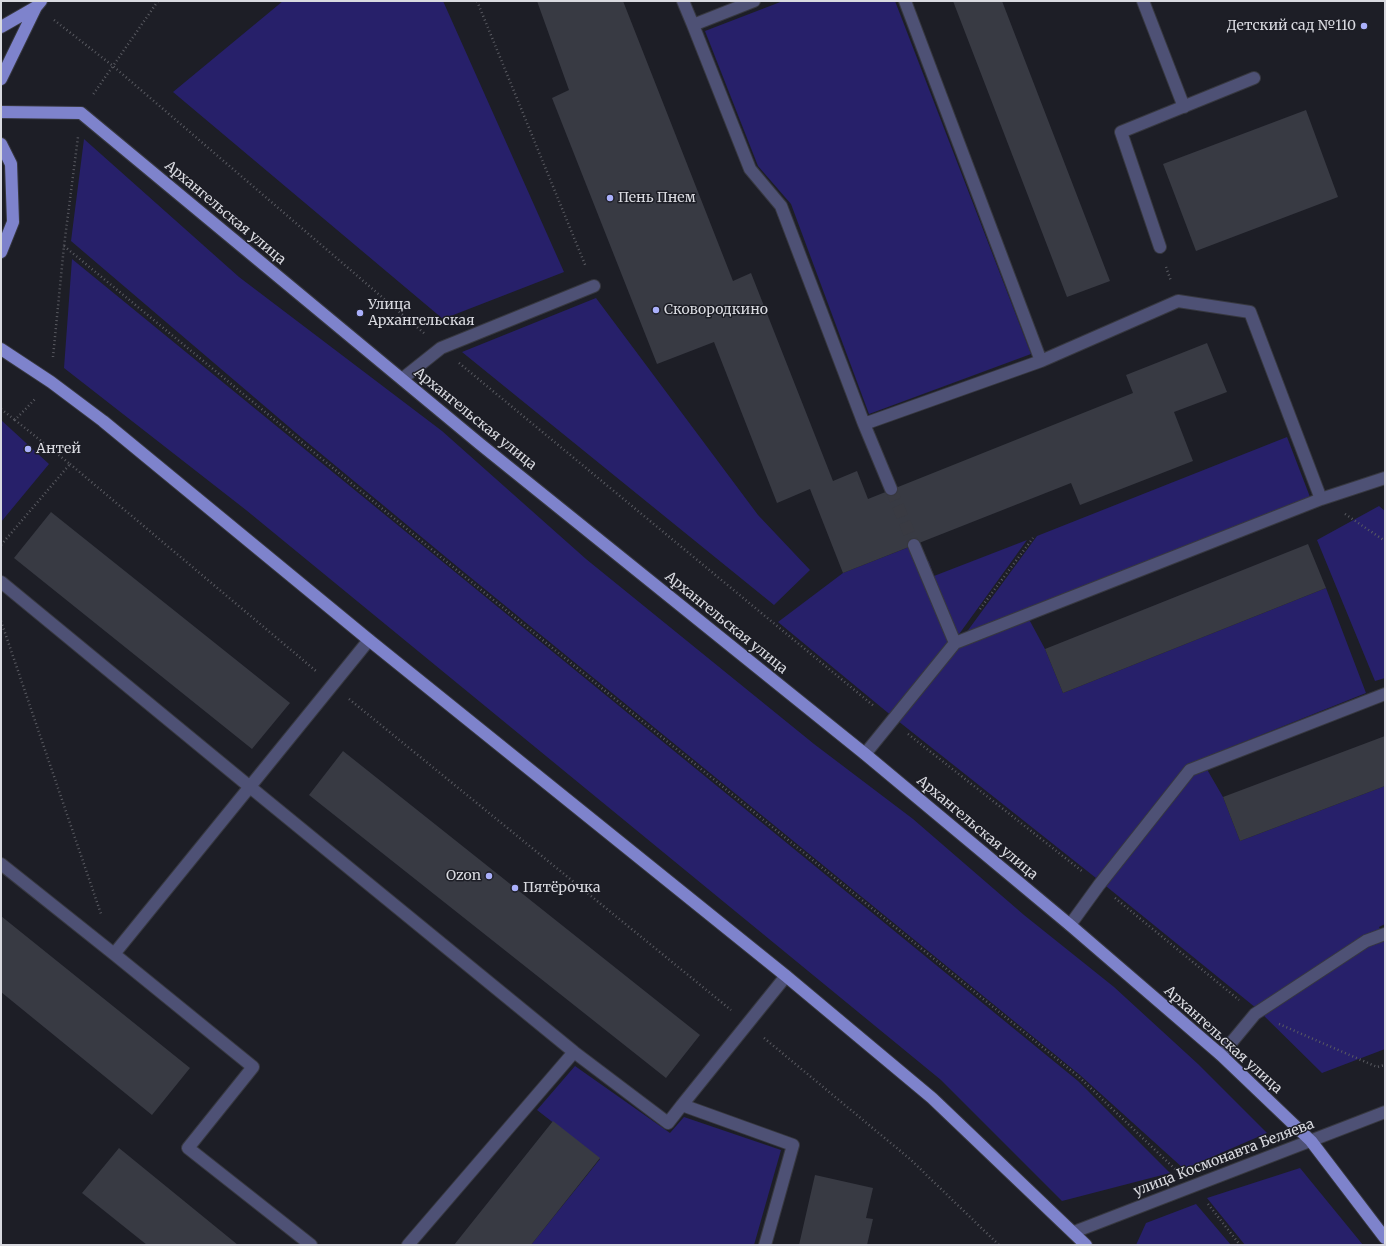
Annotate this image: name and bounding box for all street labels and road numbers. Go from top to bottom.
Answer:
street label: Архангельская улица [161,157,289,269]
street label: Архангельская улица [410,364,540,474]
street label: Архангельская улица [661,568,791,678]
street label: Архангельская улица [913,772,1041,884]
street label: Архангельская улица [1161,983,1285,1097]
street label: улица Космонавта Беляева [1131,1116,1317,1200]

